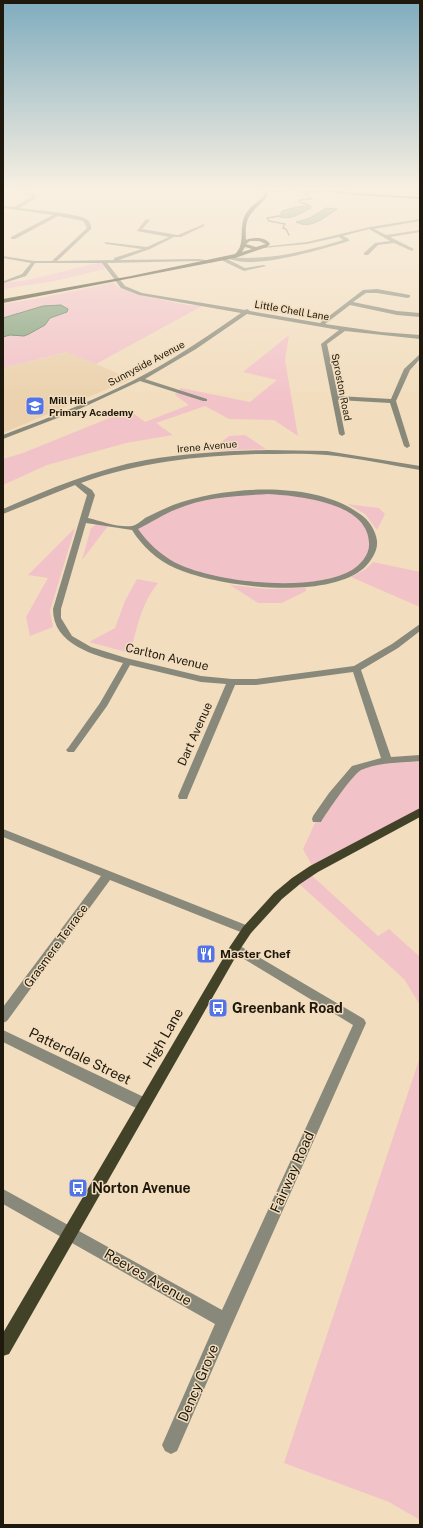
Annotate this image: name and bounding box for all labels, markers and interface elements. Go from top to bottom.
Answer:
street label: Little Chell Lane [254,298,331,323]
street label: Sunnyside Avenue [106,338,187,388]
street label: Sproston Road [330,352,354,422]
place label: Mill Hill Primary Academy [49,394,134,418]
school or university icon: Mill Hill Primary Academy [24,395,46,417]
street label: Irene Avenue [176,437,238,455]
street label: Carlton Avenue [124,641,210,673]
street label: Dart Avenue [175,700,215,768]
street label: Grasmere Terrace [21,901,91,990]
restaurant icon: Master Chef [195,943,217,965]
place label: Master Chef [220,947,291,961]
bus stop icon: Greenbank Road [207,997,229,1019]
place label: Greenbank Road [232,1000,343,1016]
street label: High Lane [140,1005,186,1071]
street label: Patterdale Street [26,1024,134,1088]
street label: Fairway Road [267,1129,317,1215]
bus stop icon: Norton Avenue [67,1177,89,1199]
place label: Norton Avenue [92,1180,191,1196]
street label: Reeves Avenue [101,1245,195,1309]
street label: Dency Grove [175,1342,221,1424]

